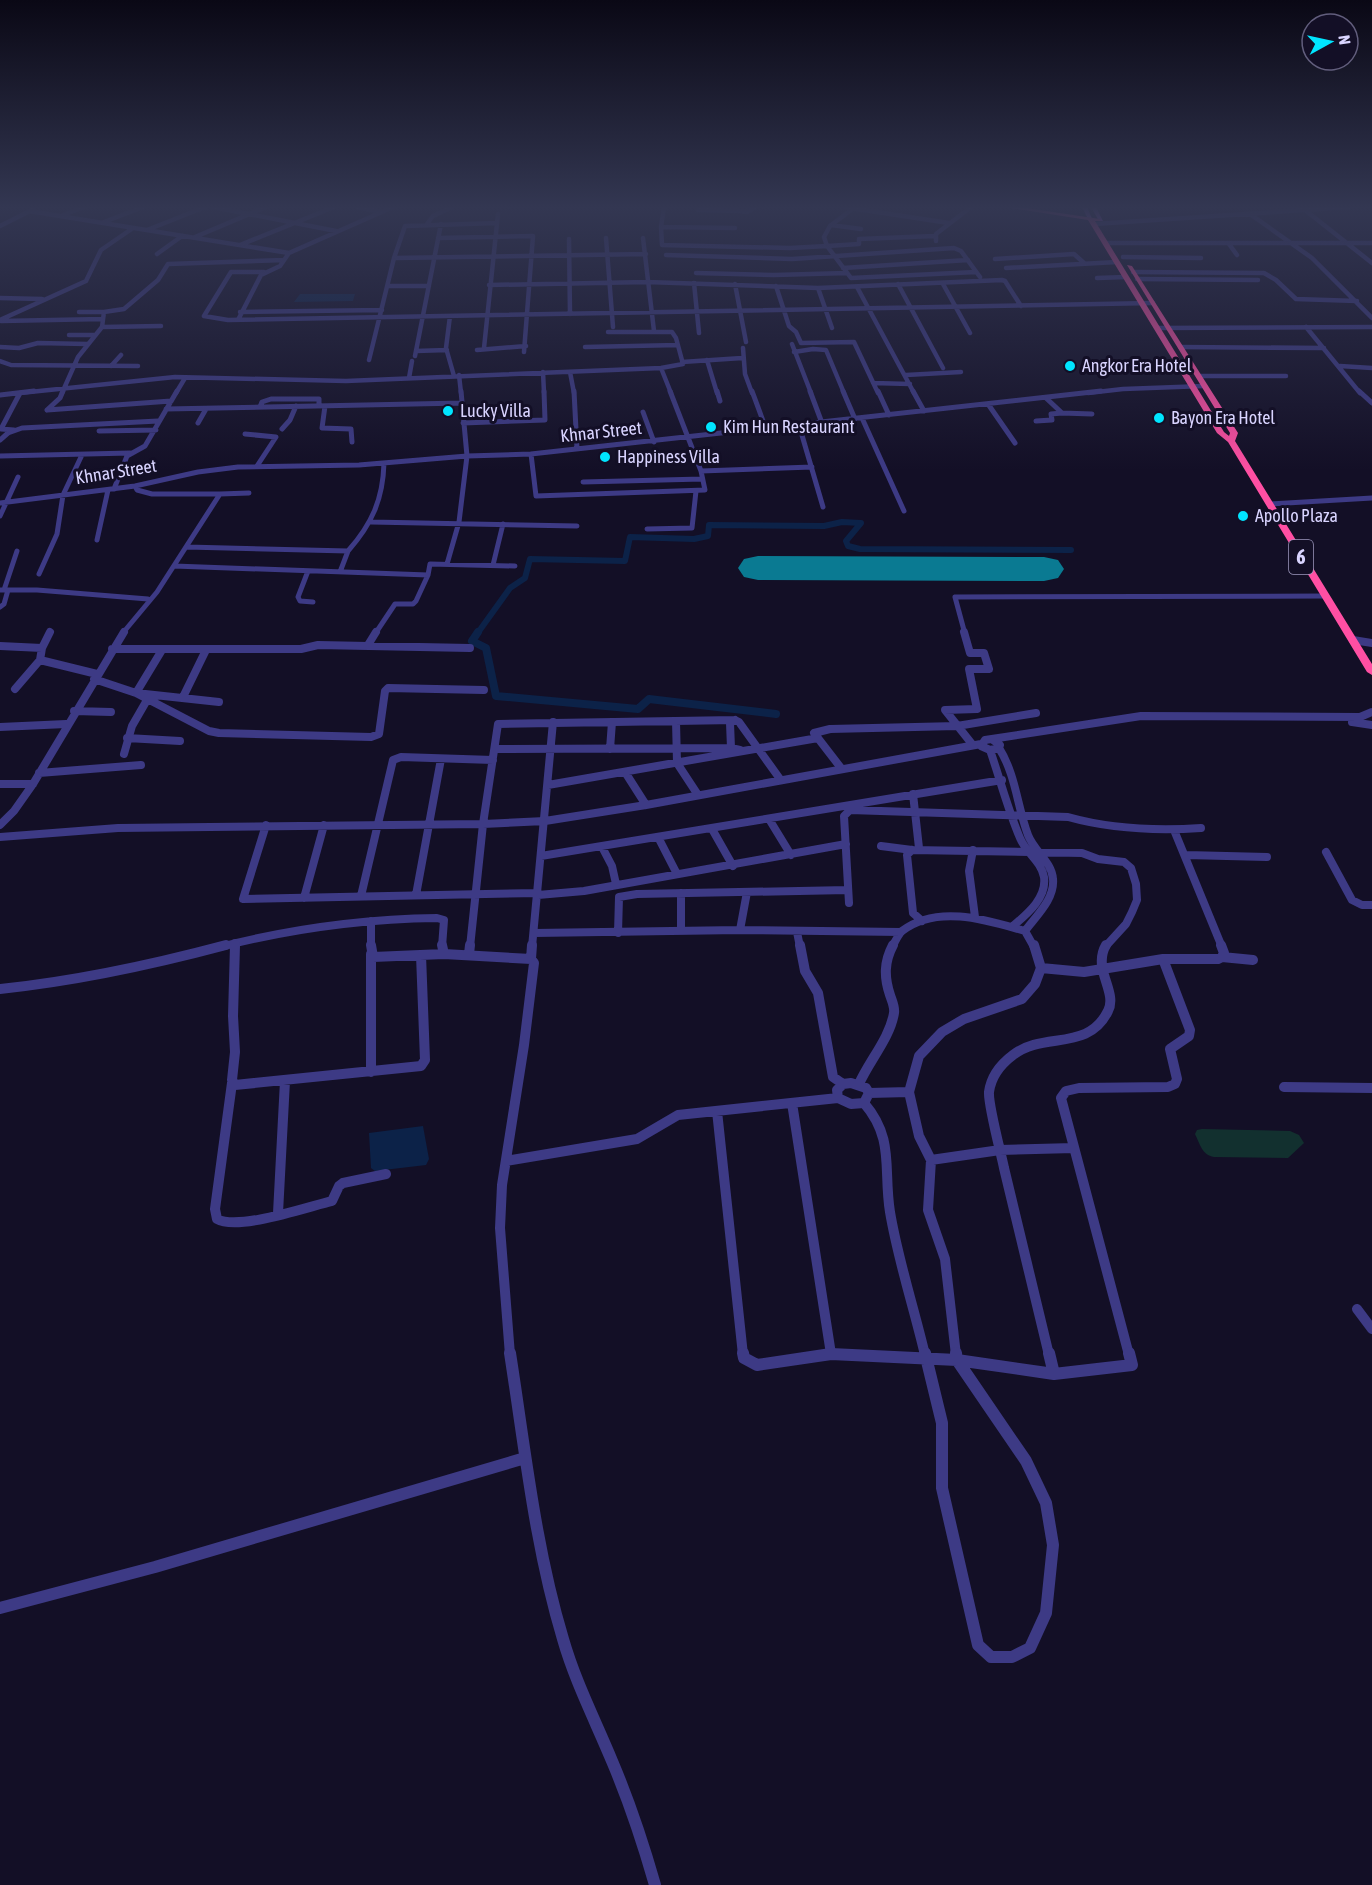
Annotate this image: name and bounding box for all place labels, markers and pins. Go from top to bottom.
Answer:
place label: Angkor Era Hotel [1082,355,1192,376]
marker: Angkor Era Hotel [1063,359,1077,373]
place label: Lucky Villa [460,400,531,421]
marker: Lucky Villa [441,404,455,418]
place label: Bayon Era Hotel [1171,407,1275,428]
marker: Bayon Era Hotel [1152,411,1166,425]
place label: Kim Hun Restaurant [723,416,855,437]
marker: Kim Hun Restaurant [704,420,718,434]
place label: Happiness Villa [617,446,720,467]
marker: Happiness Villa [598,450,612,464]
place label: Apollo Plaza [1255,505,1338,526]
marker: Apollo Plaza [1236,509,1250,523]

